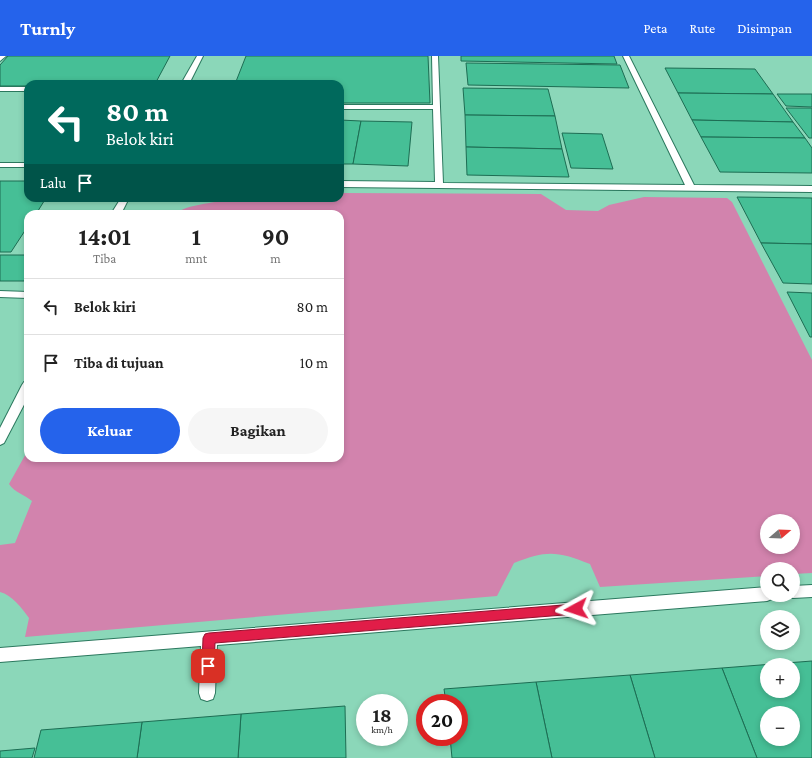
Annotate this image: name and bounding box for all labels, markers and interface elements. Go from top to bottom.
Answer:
text: Turnly [20,18,75,39]
text: Peta [644,20,668,36]
text: Rute [690,20,715,36]
text: Disimpan [737,20,792,36]
icon: left [40,96,92,148]
text: 80 m [106,96,168,127]
text: Belok kiri [106,129,174,149]
icon: arrive [74,172,96,194]
text: Lalu [40,175,66,191]
text: 14:01 [79,223,131,250]
text: 1 [192,223,201,250]
text: 90 [262,223,289,250]
text: Tiba [93,251,116,266]
text: mnt [185,251,207,266]
text: m [270,251,281,266]
icon: left [40,296,62,318]
text: Belok kiri [74,299,136,315]
text: 80 m [297,299,328,315]
icon: arrive [40,352,62,374]
text: Tiba di tujuan [74,355,164,371]
text: 10 m [300,355,328,371]
button: Keluar [40,408,180,454]
button: Bagikan [188,408,328,454]
north arrow [760,514,800,554]
map controls [760,514,800,746]
button: search [760,562,800,602]
position arrow [555,588,597,630]
button: layers [760,610,800,650]
pin [191,649,225,683]
icon: arrive [197,655,219,677]
button: + [760,658,800,698]
speed limit sign: 20 [416,694,468,746]
text: 18 [372,704,392,726]
button: − [760,706,800,746]
text: km/h [371,724,393,735]

